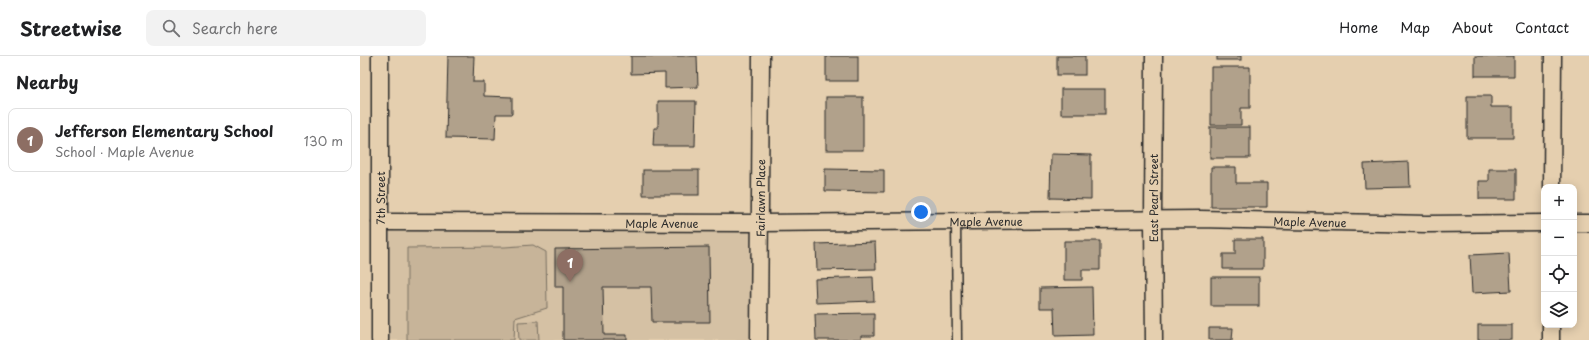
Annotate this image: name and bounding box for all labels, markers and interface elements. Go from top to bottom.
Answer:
search box [146,10,426,46]
text: Streetwise [20,14,122,42]
text: Search here [192,16,278,39]
icon: search [160,17,182,39]
text: Home [1339,17,1378,38]
text: Map [1400,17,1430,38]
text: About [1452,17,1493,38]
text: Contact [1515,17,1569,38]
text: Nearby [16,69,78,95]
text: Jefferson Elementary School [55,119,273,142]
text: 1 [27,131,33,150]
text: 130 m [304,131,343,150]
text: School · Maple Avenue [55,142,194,161]
street label: East Pearl Street [1145,153,1162,242]
street label: Fairlawn Place [751,159,769,237]
street label: 7th Street [372,171,389,225]
map controls [1541,184,1577,328]
button: + [1541,184,1577,220]
your location [911,202,931,222]
street label: Maple Avenue [949,212,1023,230]
street label: Maple Avenue [1273,212,1347,231]
street label: Maple Avenue [625,214,699,231]
button: − [1541,220,1577,256]
pin: 1 [557,249,583,282]
button: locate [1541,256,1577,292]
button: layers [1541,292,1577,328]

